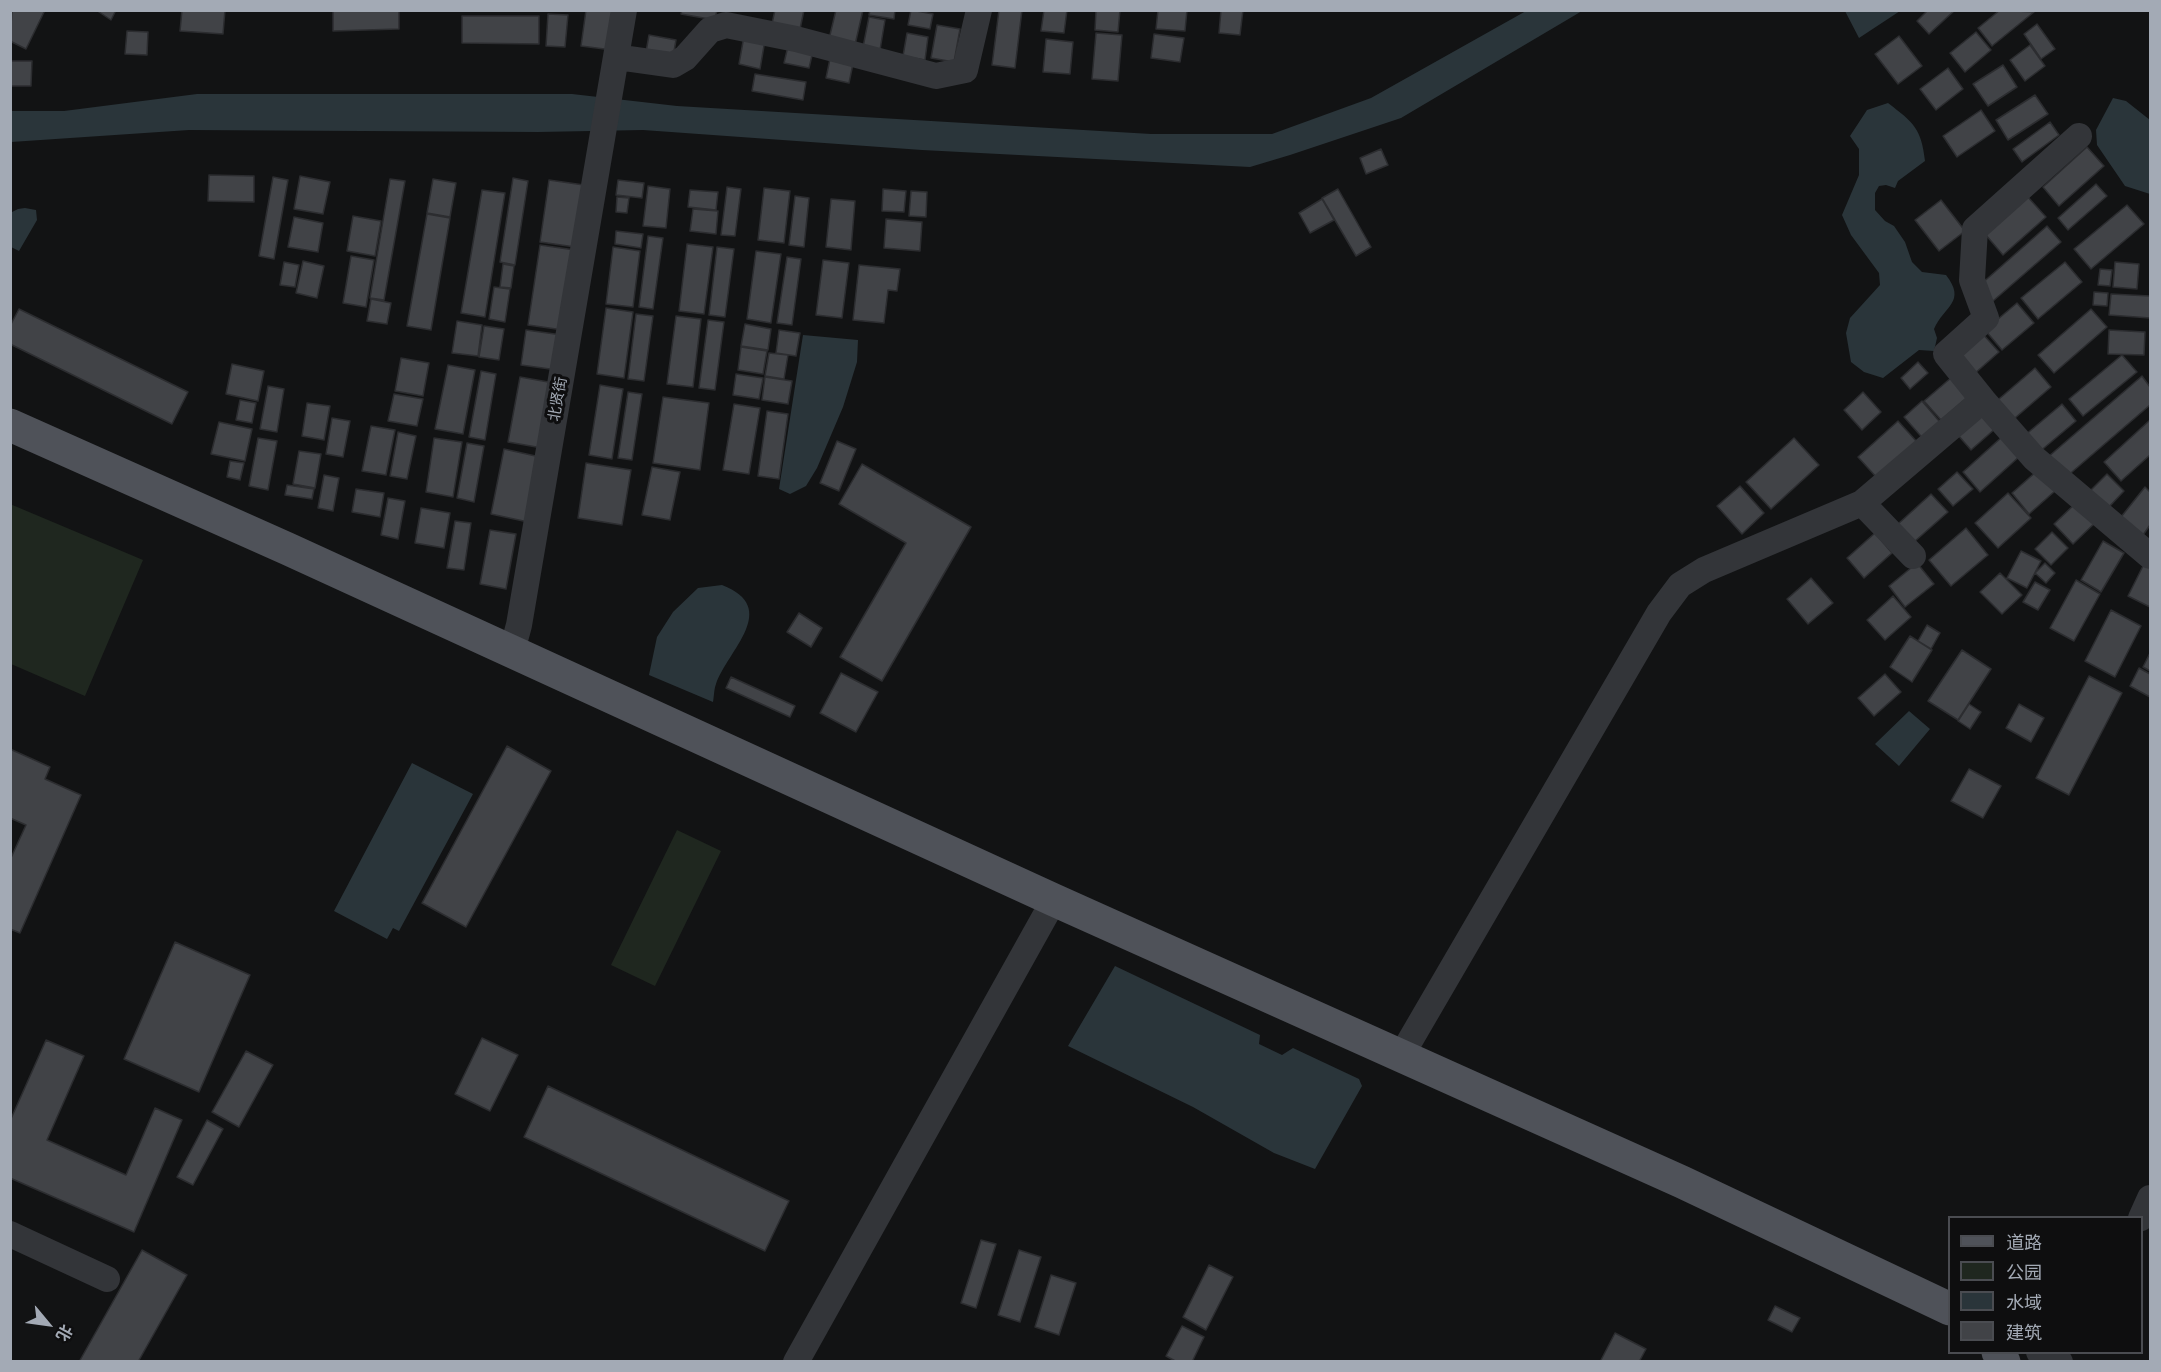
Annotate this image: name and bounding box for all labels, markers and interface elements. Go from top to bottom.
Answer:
street label: 北贤街 [545,375,571,423]
legend [1948,1216,2143,1354]
text: 道路 [2006,1232,2042,1253]
text: 公园 [2006,1262,2042,1283]
text: 水域 [2006,1292,2042,1313]
north arrow [18,1294,78,1354]
text: 北 [52,1321,76,1345]
text: 建筑 [2006,1322,2042,1343]

